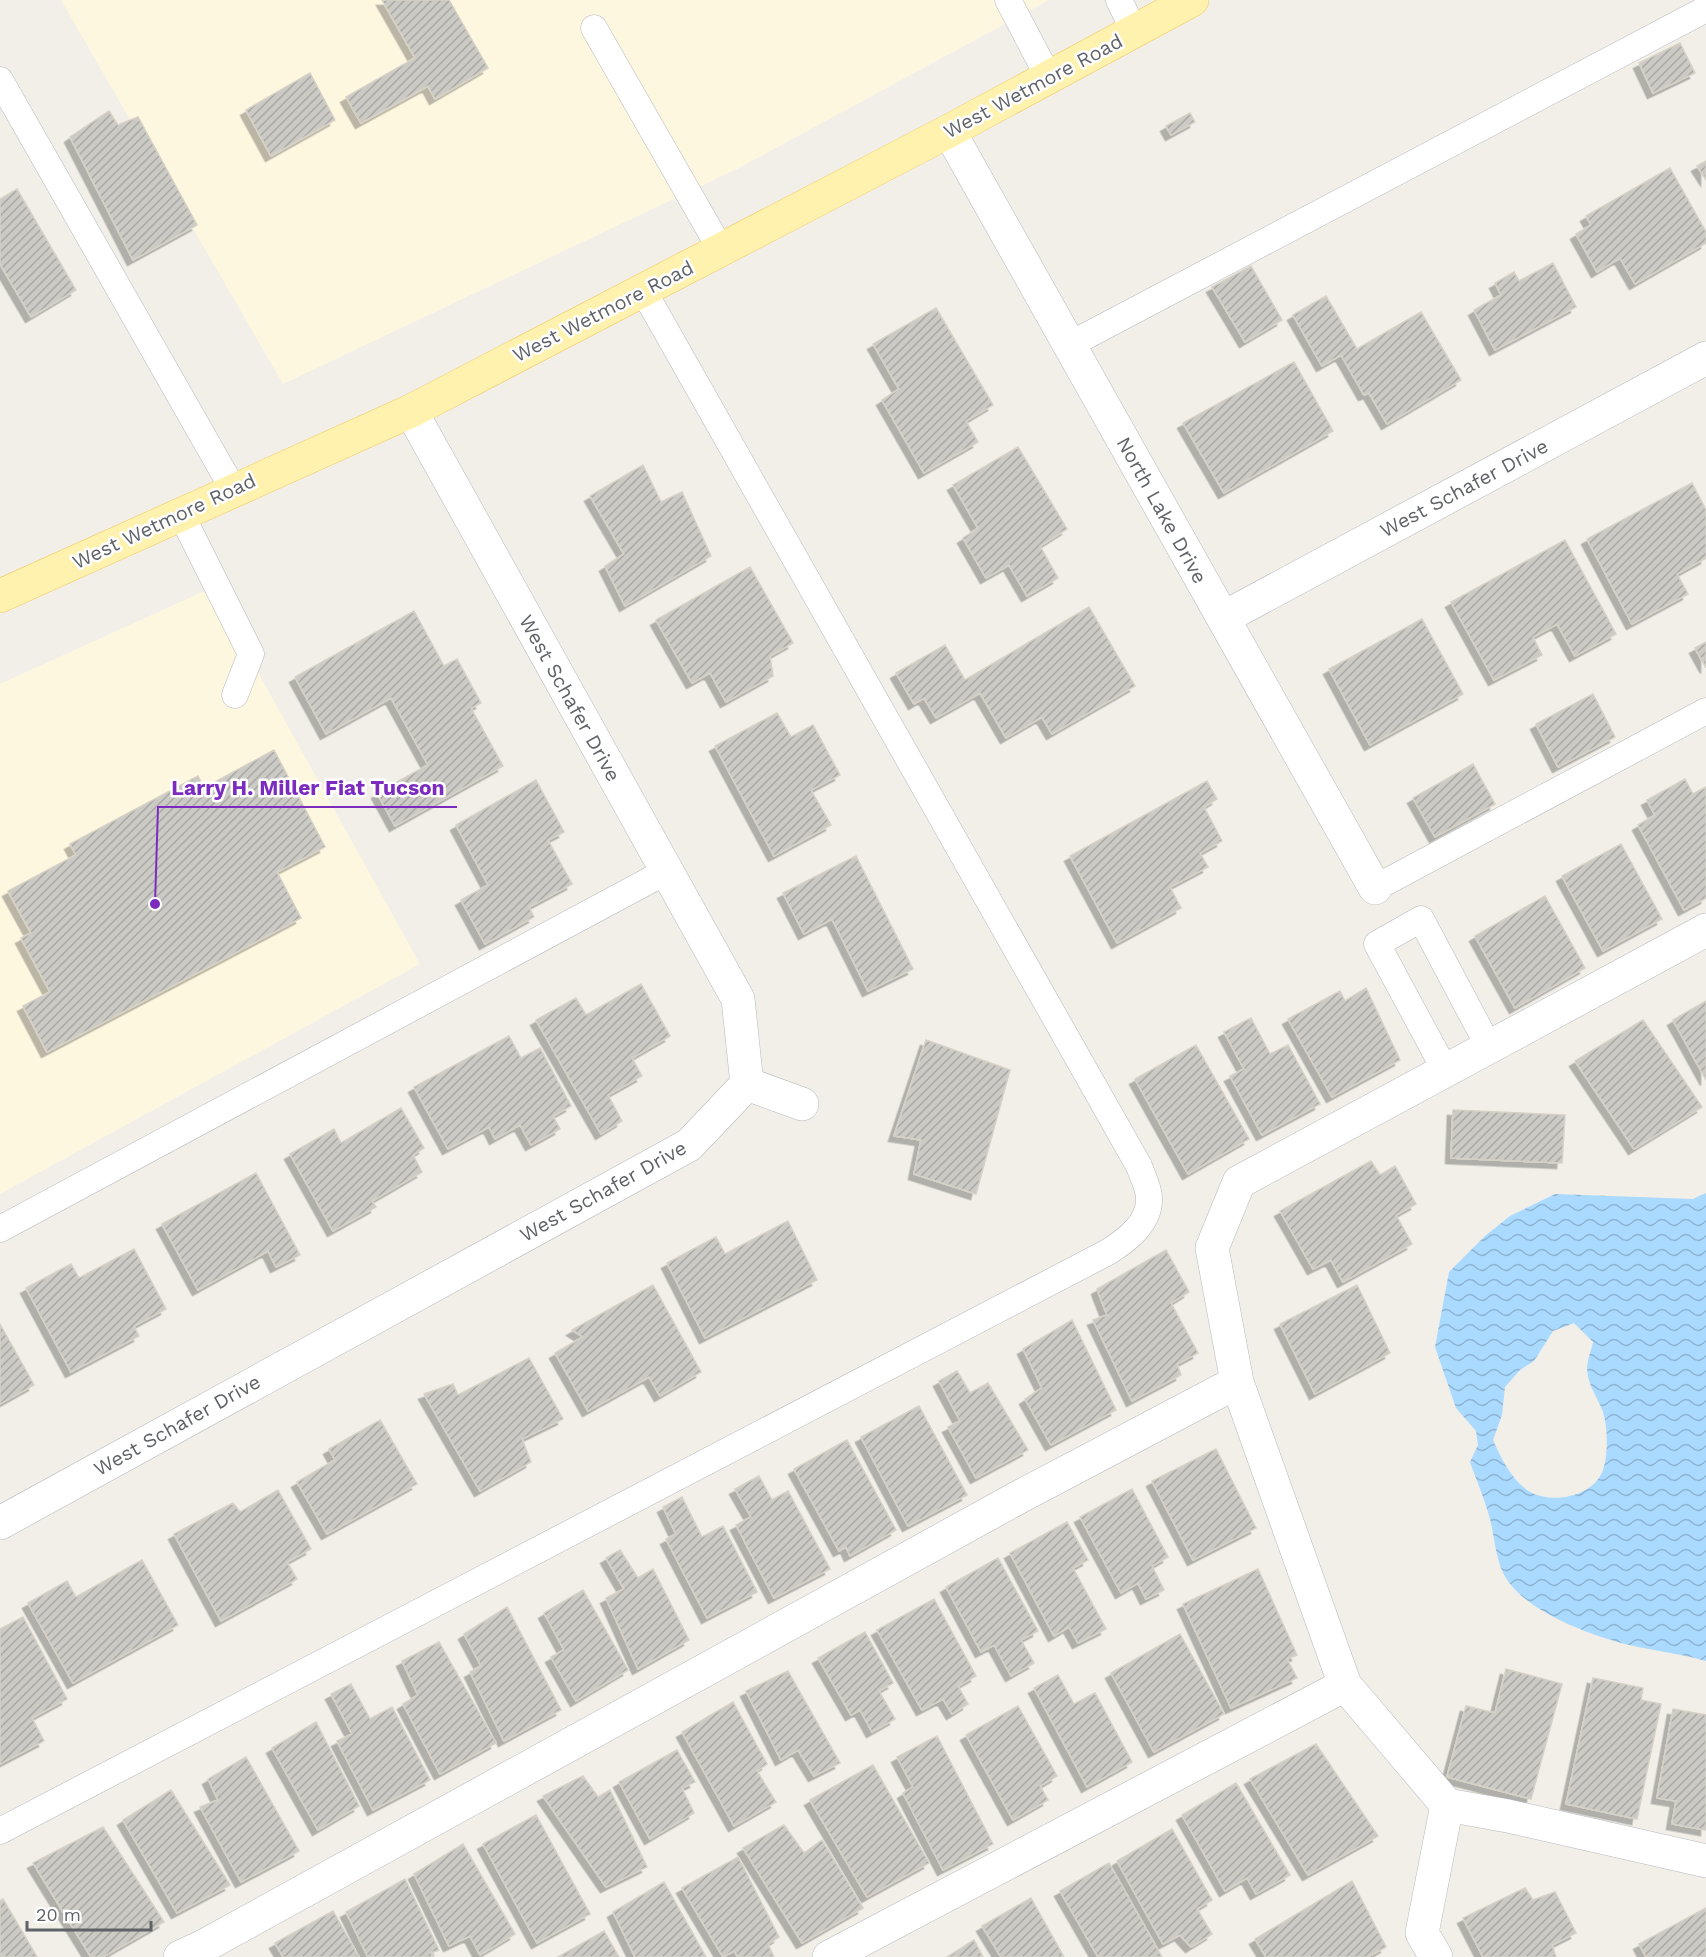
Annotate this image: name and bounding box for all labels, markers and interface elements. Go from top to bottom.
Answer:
street label: West Wetmore Road [939,29,1127,143]
street label: West Wetmore Road [509,255,697,367]
street label: North Lake Drive [1112,432,1212,588]
street label: West Schafer Drive [1376,434,1552,542]
street label: West Wetmore Road [68,468,260,574]
street label: West Schafer Drive [514,610,626,786]
callout: Larry H. Miller Fiat Tucson [158,768,457,807]
text: Larry H. Miller Fiat Tucson [171,775,445,800]
street label: West Schafer Drive [515,1135,691,1247]
street label: West Schafer Drive [89,1369,265,1481]
scale bar [27,1894,152,1932]
text: 20 m [36,1904,81,1925]

